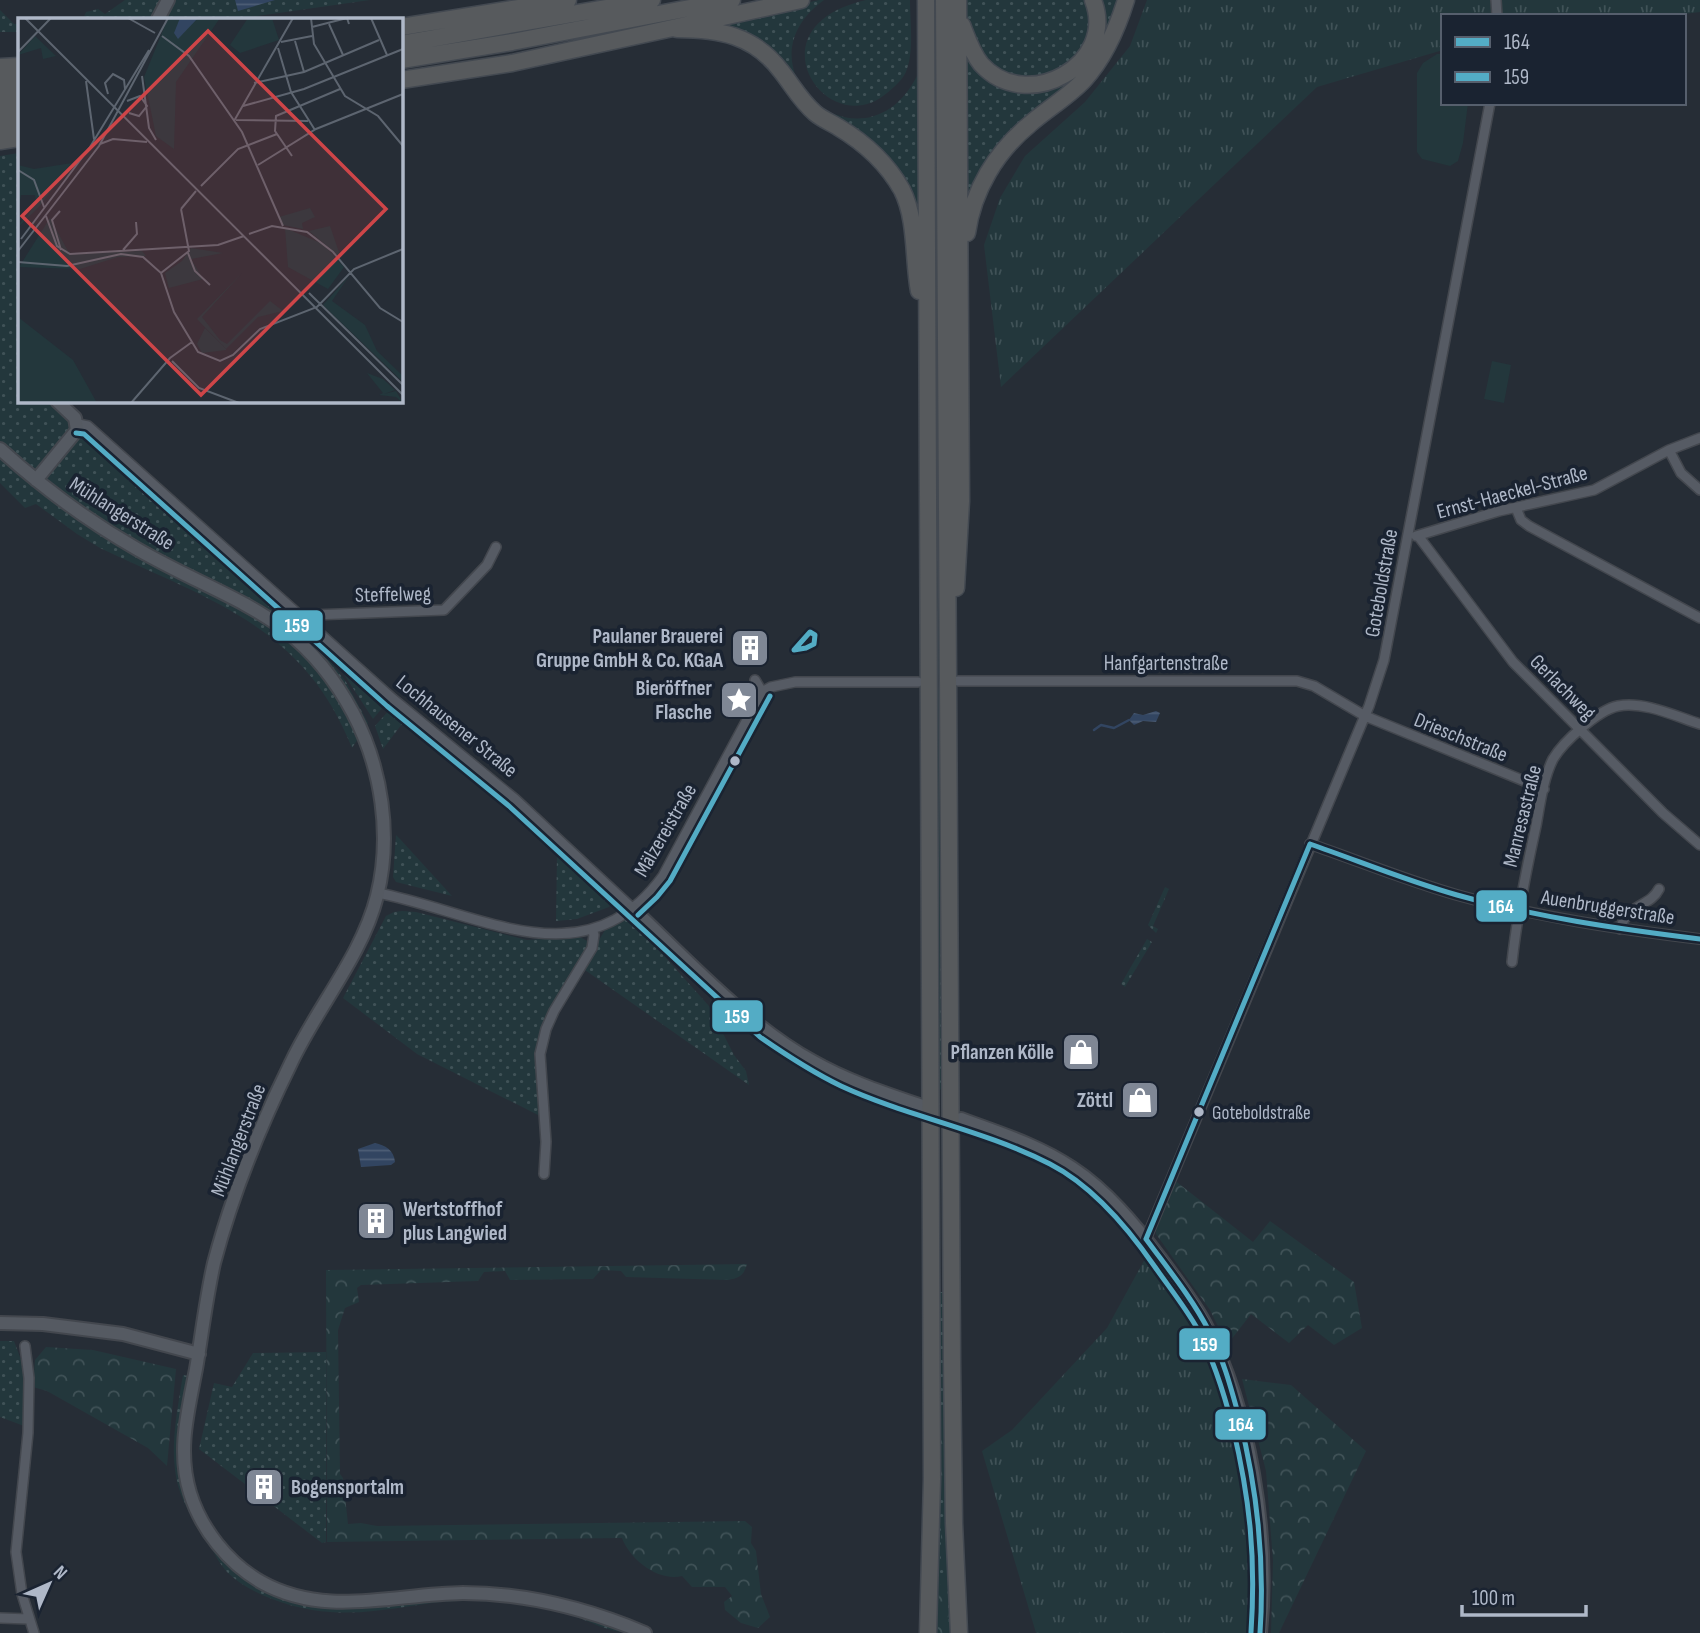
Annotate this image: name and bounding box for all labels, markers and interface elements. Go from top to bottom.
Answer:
legend [1441,14,1686,105]
inset map [18,18,402,402]
text: 164 [1504,30,1530,55]
text: 159 [1504,65,1529,90]
street label: Ernst-Haeckel-Straße [1434,460,1590,525]
street label: Mühlangerstraße [65,471,179,555]
street label: Goteboldstraße [1360,527,1403,639]
street label: Steffelweg [355,581,431,608]
line badge: 159 [271,609,324,642]
text: 159 [285,615,309,638]
place label: Paulaner Brauerei Gruppe GmbH & Co. KGaA [536,624,724,673]
building icon: Paulaner Brauerei Gruppe GmbH & Co. KGaA [729,627,771,669]
street label: Gerlachweg [1525,649,1601,725]
street label: Hanfgartenstraße [1104,651,1228,676]
street label: Lochhausener Straße [391,670,522,783]
place label: Bieröffner Flasche [635,676,713,725]
place icon: Bieröffner Flasche [718,679,760,721]
street label: Drieschstraße [1410,707,1511,768]
unlabelled marker [728,754,742,768]
street label: Manresastraße [1498,763,1547,870]
street label: Mälzereistraße [629,779,702,881]
street label: Auenbruggerstraße [1539,884,1676,930]
line badge: 164 [1475,889,1528,923]
text: 164 [1488,896,1514,919]
line badge: 159 [711,999,764,1033]
text: 159 [725,1006,749,1029]
shop icon: Pflanzen Kölle [1060,1031,1102,1073]
place label: Pflanzen Kölle [951,1040,1054,1065]
shop icon: Zöttl [1119,1079,1161,1121]
street label: Mühlangerstraße [206,1080,271,1200]
place label: Zöttl [1077,1088,1113,1113]
place label: Goteboldstraße [1212,1102,1311,1125]
marker: Goteboldstraße [1192,1105,1206,1119]
place label: Wertstoffhof plus Langwied [403,1197,507,1246]
building icon: Wertstoffhof plus Langwied [355,1200,397,1242]
line badge: 159 [1178,1327,1231,1361]
text: 159 [1193,1334,1217,1357]
line badge: 164 [1214,1408,1267,1441]
text: 164 [1228,1414,1254,1437]
building icon: Bogensportalm [243,1466,285,1508]
place label: Bogensportalm [291,1475,404,1500]
north arrow [14,1549,84,1619]
text: N [48,1561,72,1585]
scale bar [1462,1574,1586,1618]
text: 100 m [1472,1586,1515,1611]

